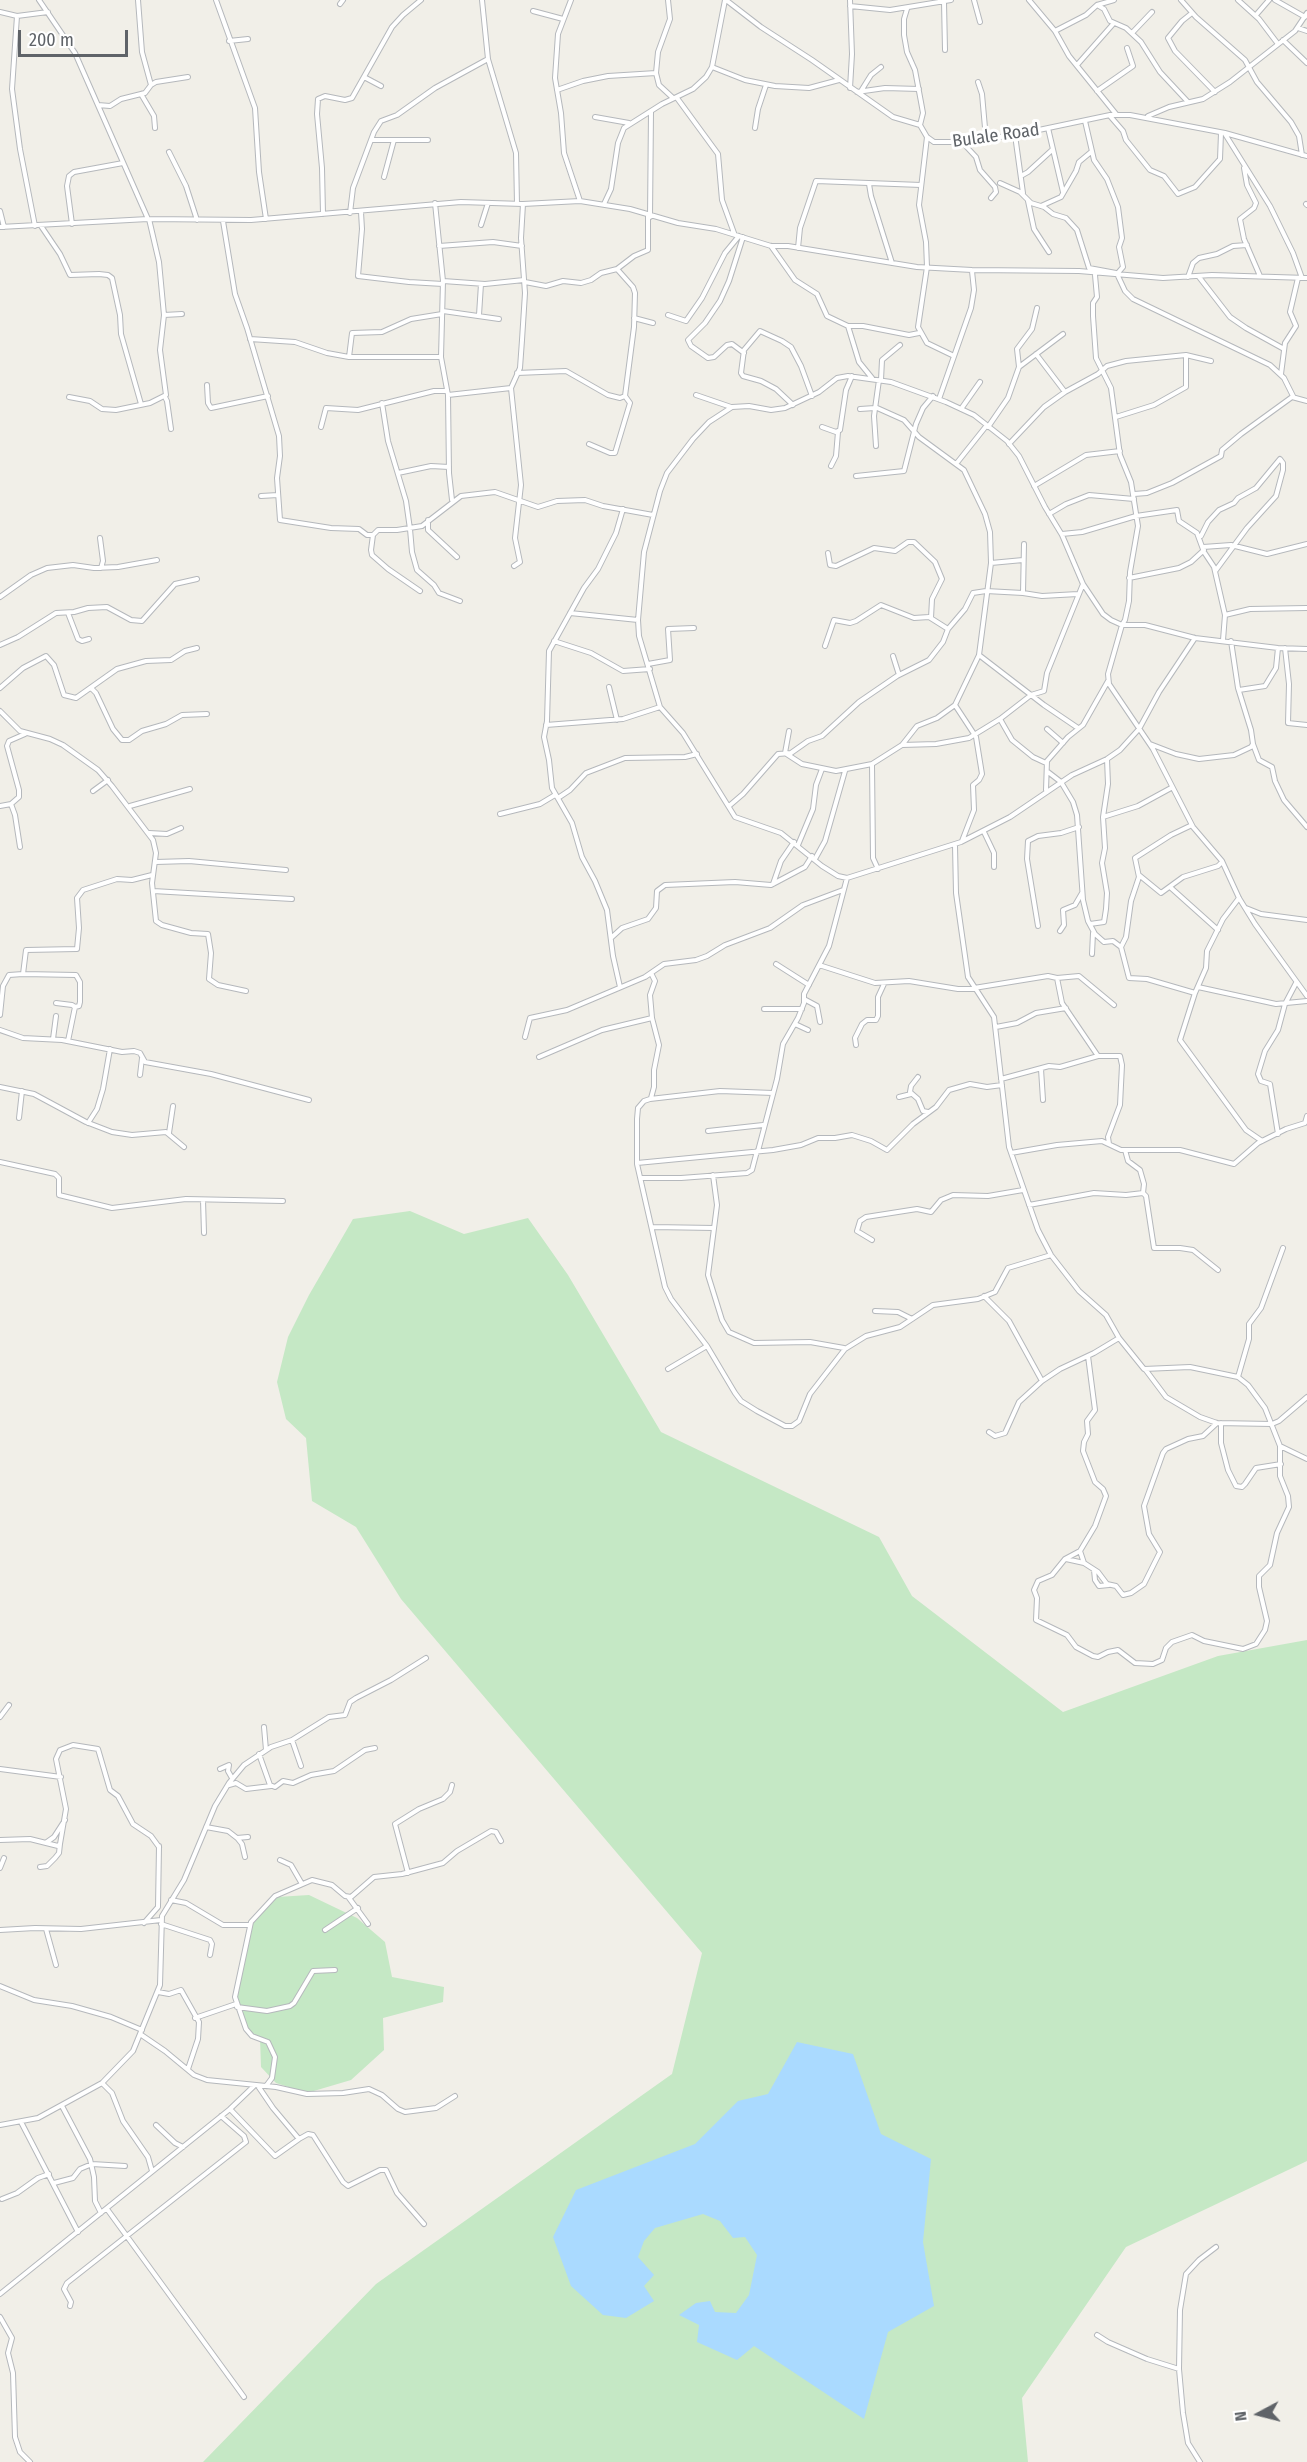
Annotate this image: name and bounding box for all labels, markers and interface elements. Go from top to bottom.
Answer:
scale bar [21,18,130,56]
text: 200 m [29,29,74,51]
street label: Bulale Road [951,119,1041,153]
north arrow [1229,2384,1289,2444]
text: N [1231,2410,1251,2422]

